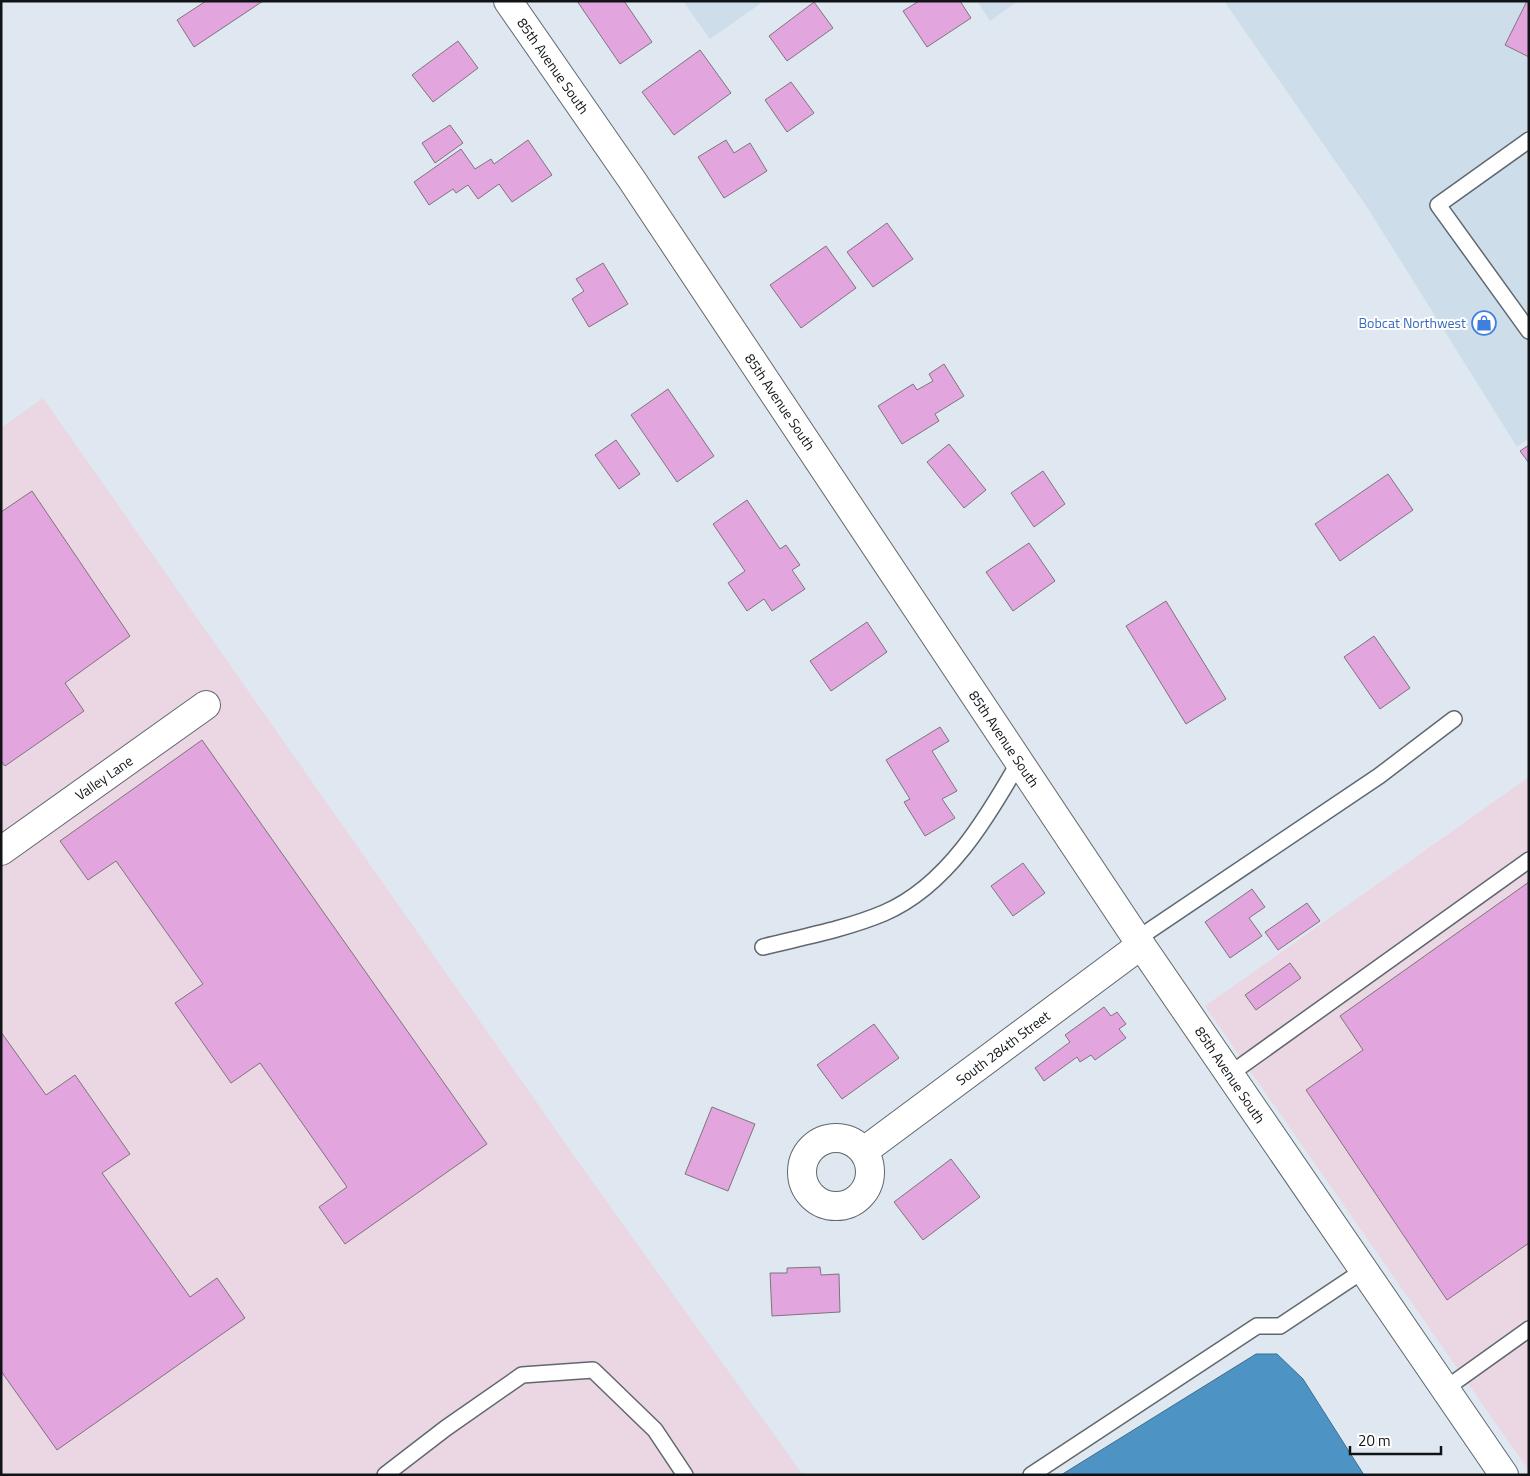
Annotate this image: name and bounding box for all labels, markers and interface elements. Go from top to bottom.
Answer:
street label: 85th Avenue South [512,13,594,118]
shop icon: Bobcat Northwest [1471,310,1497,336]
place label: Bobcat Northwest [1358,312,1466,333]
street label: 85th Avenue South [740,349,821,454]
street label: 85th Avenue South [964,686,1045,791]
street label: Valley Lane [71,750,137,805]
street label: South 284th Street [951,1005,1054,1090]
street label: 85th Avenue South [1190,1022,1271,1127]
scale bar [1350,1424,1441,1456]
text: 20 m [1358,1429,1391,1452]

